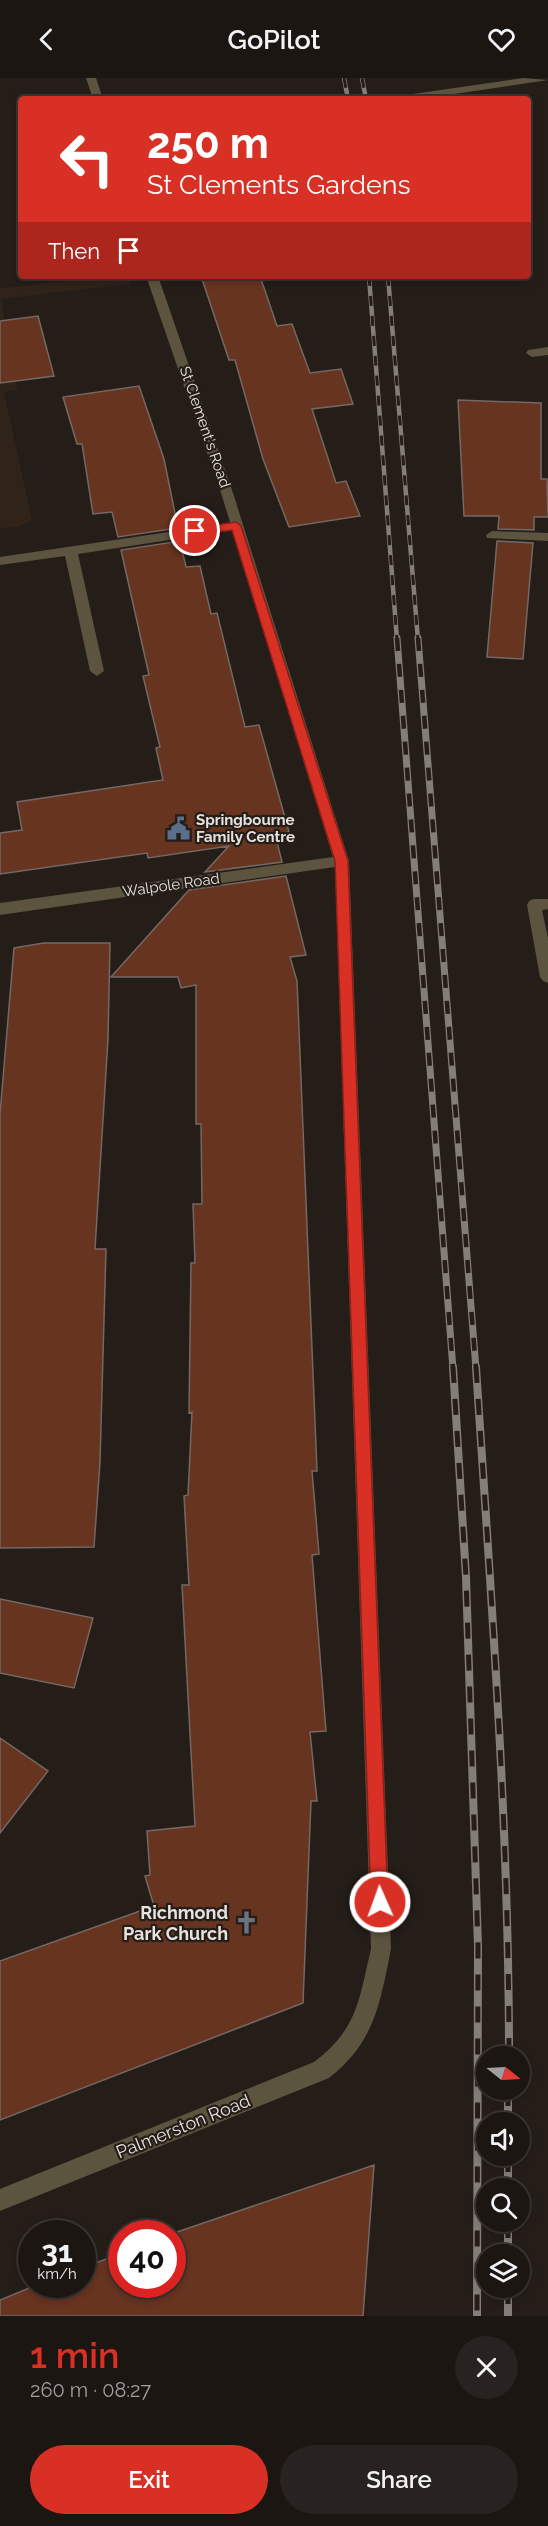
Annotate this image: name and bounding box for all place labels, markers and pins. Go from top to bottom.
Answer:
pin [169,505,220,556]
place label: Springbourne Family Centre [196,811,295,846]
public building icon: Springbourne Family Centre [165,816,191,842]
place label: Richmond Park Church [123,1902,228,1944]
church icon: Richmond Park Church [233,1909,259,1935]

